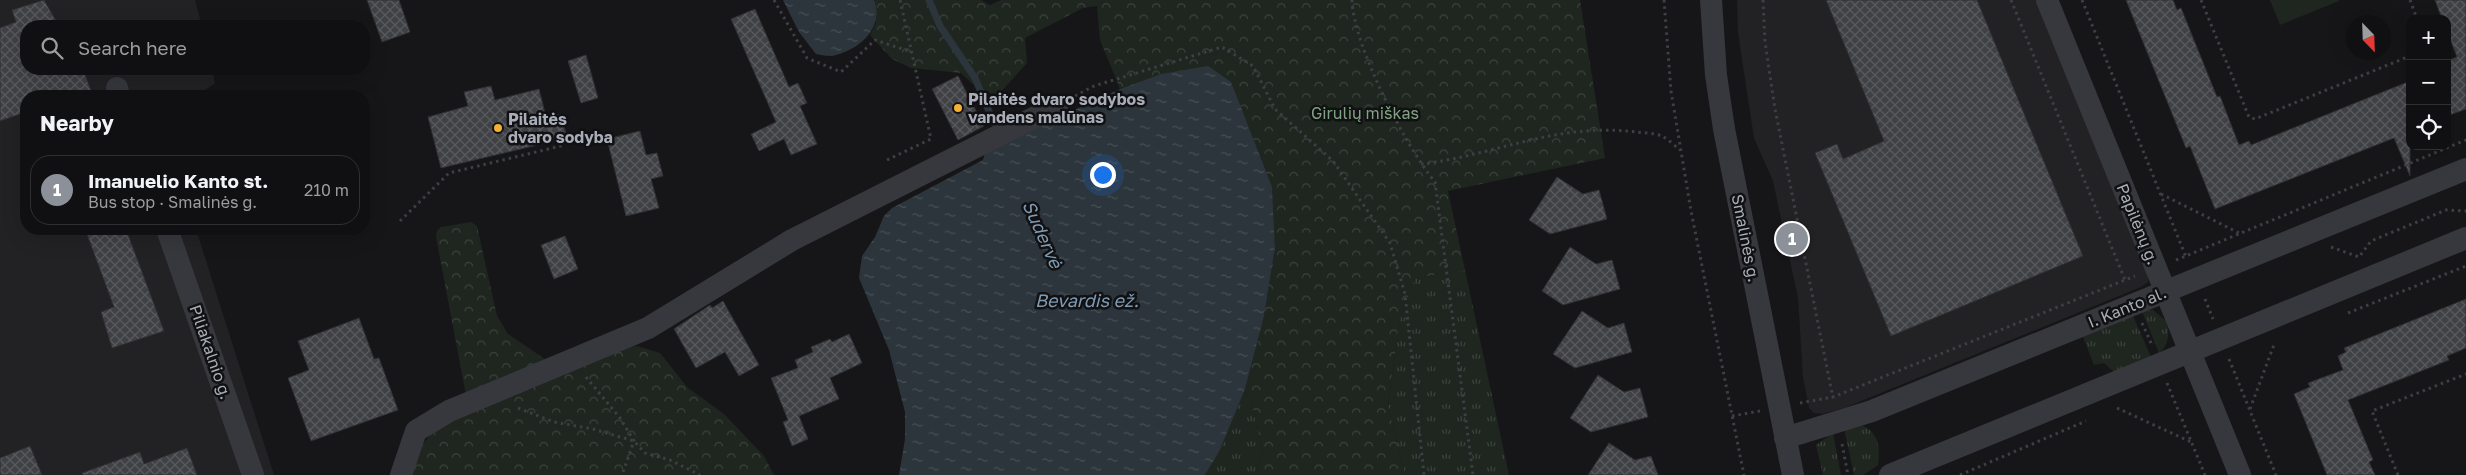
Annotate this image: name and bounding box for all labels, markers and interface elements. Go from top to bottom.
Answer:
north arrow [2346,15,2391,60]
map controls [2406,15,2451,150]
button: + [2406,15,2451,60]
search box [20,20,370,75]
icon: search [38,34,66,62]
text: Search here [78,36,187,59]
button: − [2406,60,2451,105]
place label: Pilaitės dvaro sodybos vandens malūnas [968,89,1145,127]
marker: Pilaitės dvaro sodybos vandens malūnas [952,102,964,114]
park label: Girulių miškas [1311,103,1419,123]
button: locate [2406,105,2451,150]
place label: Pilaitės dvaro sodyba [508,109,613,147]
text: Nearby [40,110,114,136]
marker: Pilaitės dvaro sodyba [492,122,504,134]
your location [1090,162,1116,188]
text: Imanuelio Kanto st. [88,169,268,192]
text: 1 [53,180,61,200]
text: 210 m [304,180,349,200]
street label: Papilėnų g. [2113,180,2163,268]
text: Bus stop · Smalinės g. [88,192,257,212]
street label: Smalinės g. [1728,192,1764,284]
water label: Sudervė [1018,197,1068,273]
pin: 1 [1776,220,1808,258]
street label: I. Kanto al. [2085,282,2169,332]
water label: Bevardis ež. [1035,289,1139,311]
street label: Piliakalnio g. [185,302,237,402]

